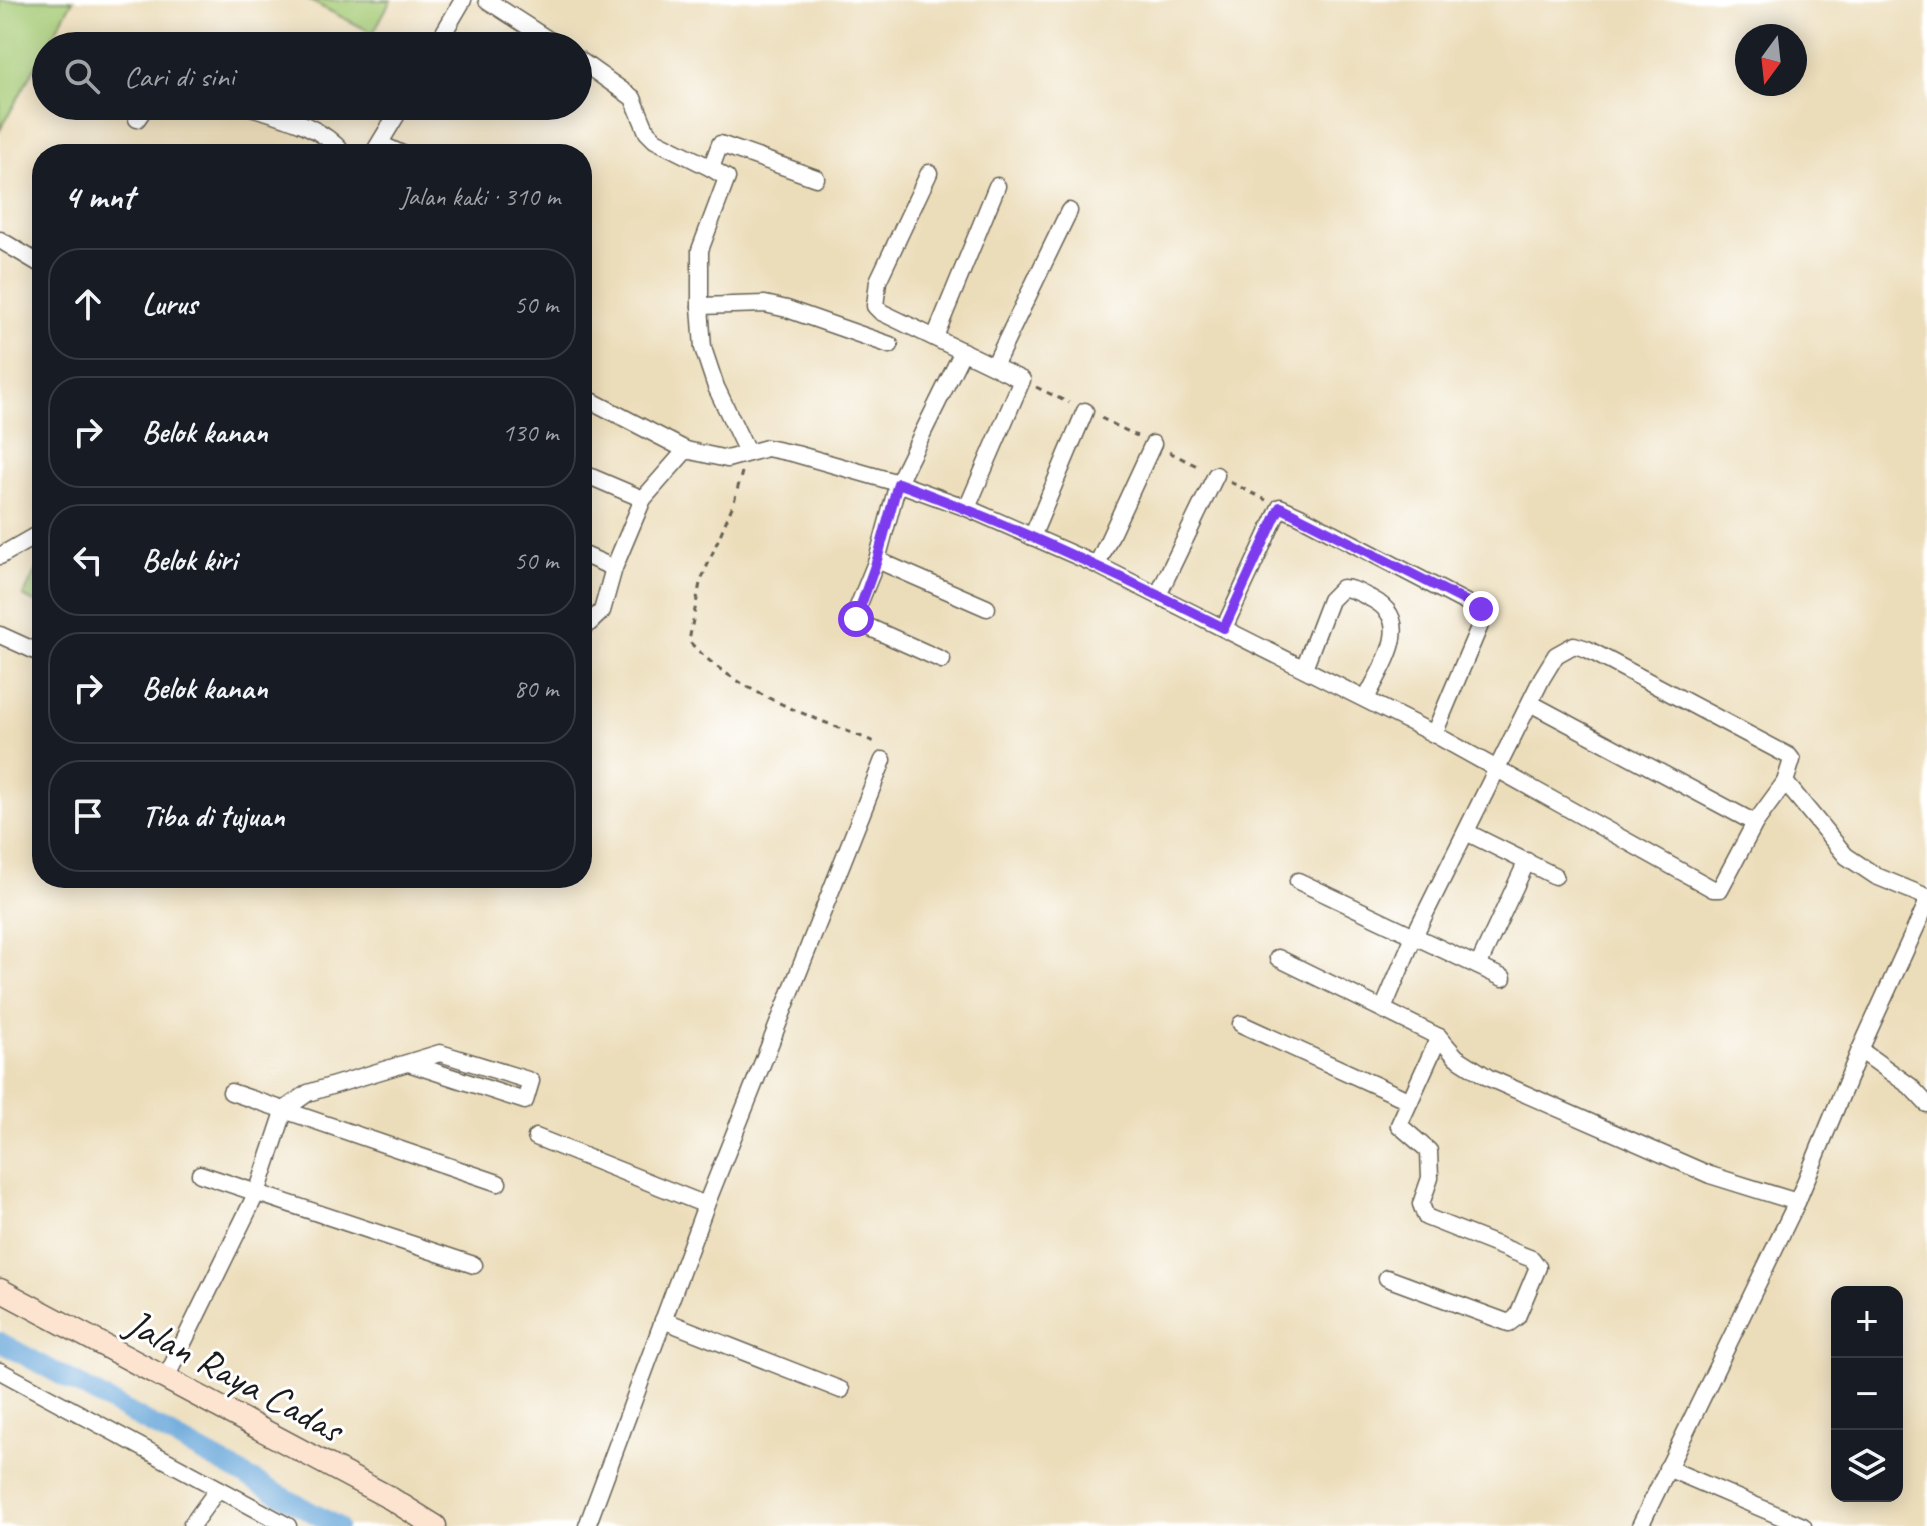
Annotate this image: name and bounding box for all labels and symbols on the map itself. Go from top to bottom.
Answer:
north arrow [1735,24,1807,96]
route end [1463,591,1499,627]
route start [838,601,874,637]
street label: Jalan Raya Cadas [116,1297,354,1455]

